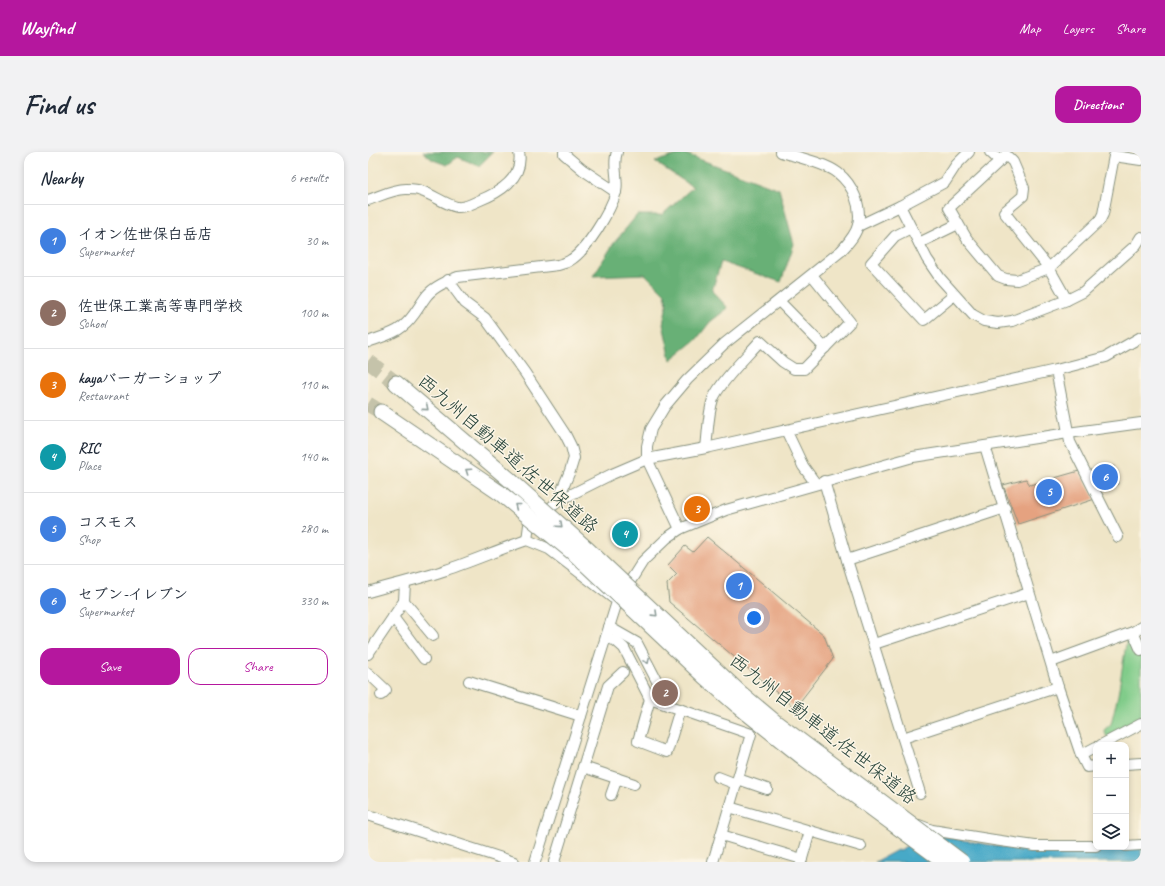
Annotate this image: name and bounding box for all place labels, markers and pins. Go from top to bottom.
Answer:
pin: 6 [1092,462,1118,492]
pin: 5 [1036,477,1062,507]
pin: 3 [684,494,710,524]
pin: 4 [612,519,638,549]
pin: 1 [726,571,752,601]
pin: 2 [652,678,678,708]

